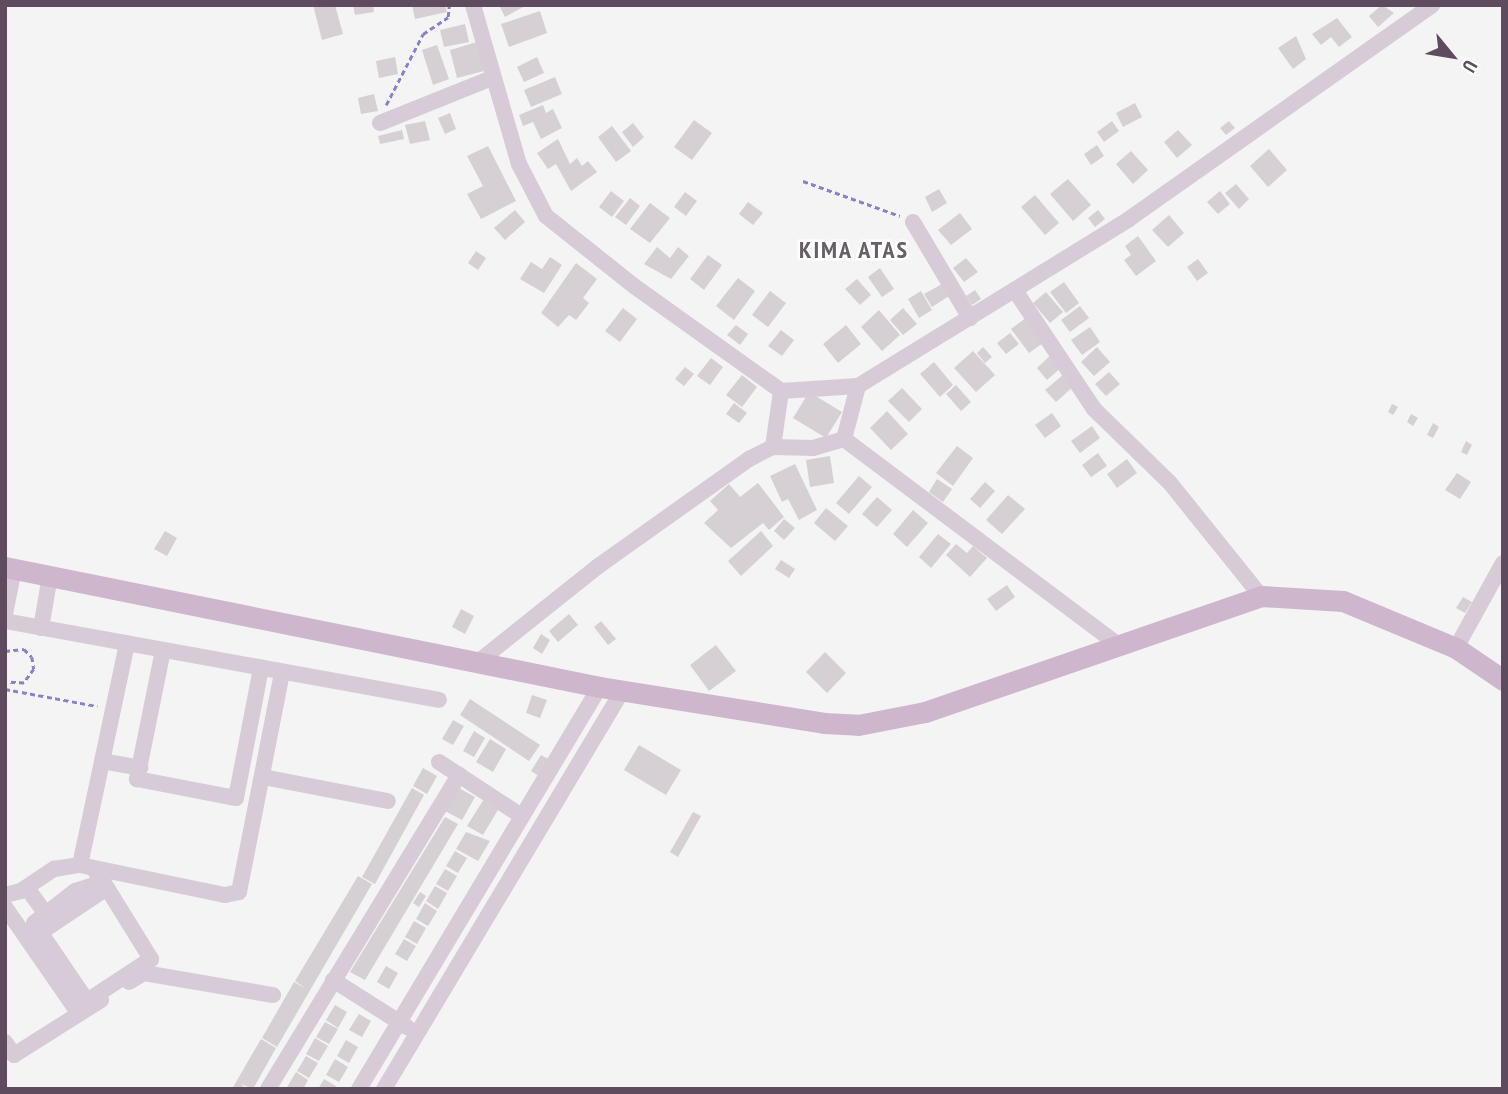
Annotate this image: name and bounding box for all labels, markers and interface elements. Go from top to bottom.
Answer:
north arrow [1417,21,1487,91]
text: U [1457,56,1483,77]
district label: KIMA ATAS [799,236,909,264]

